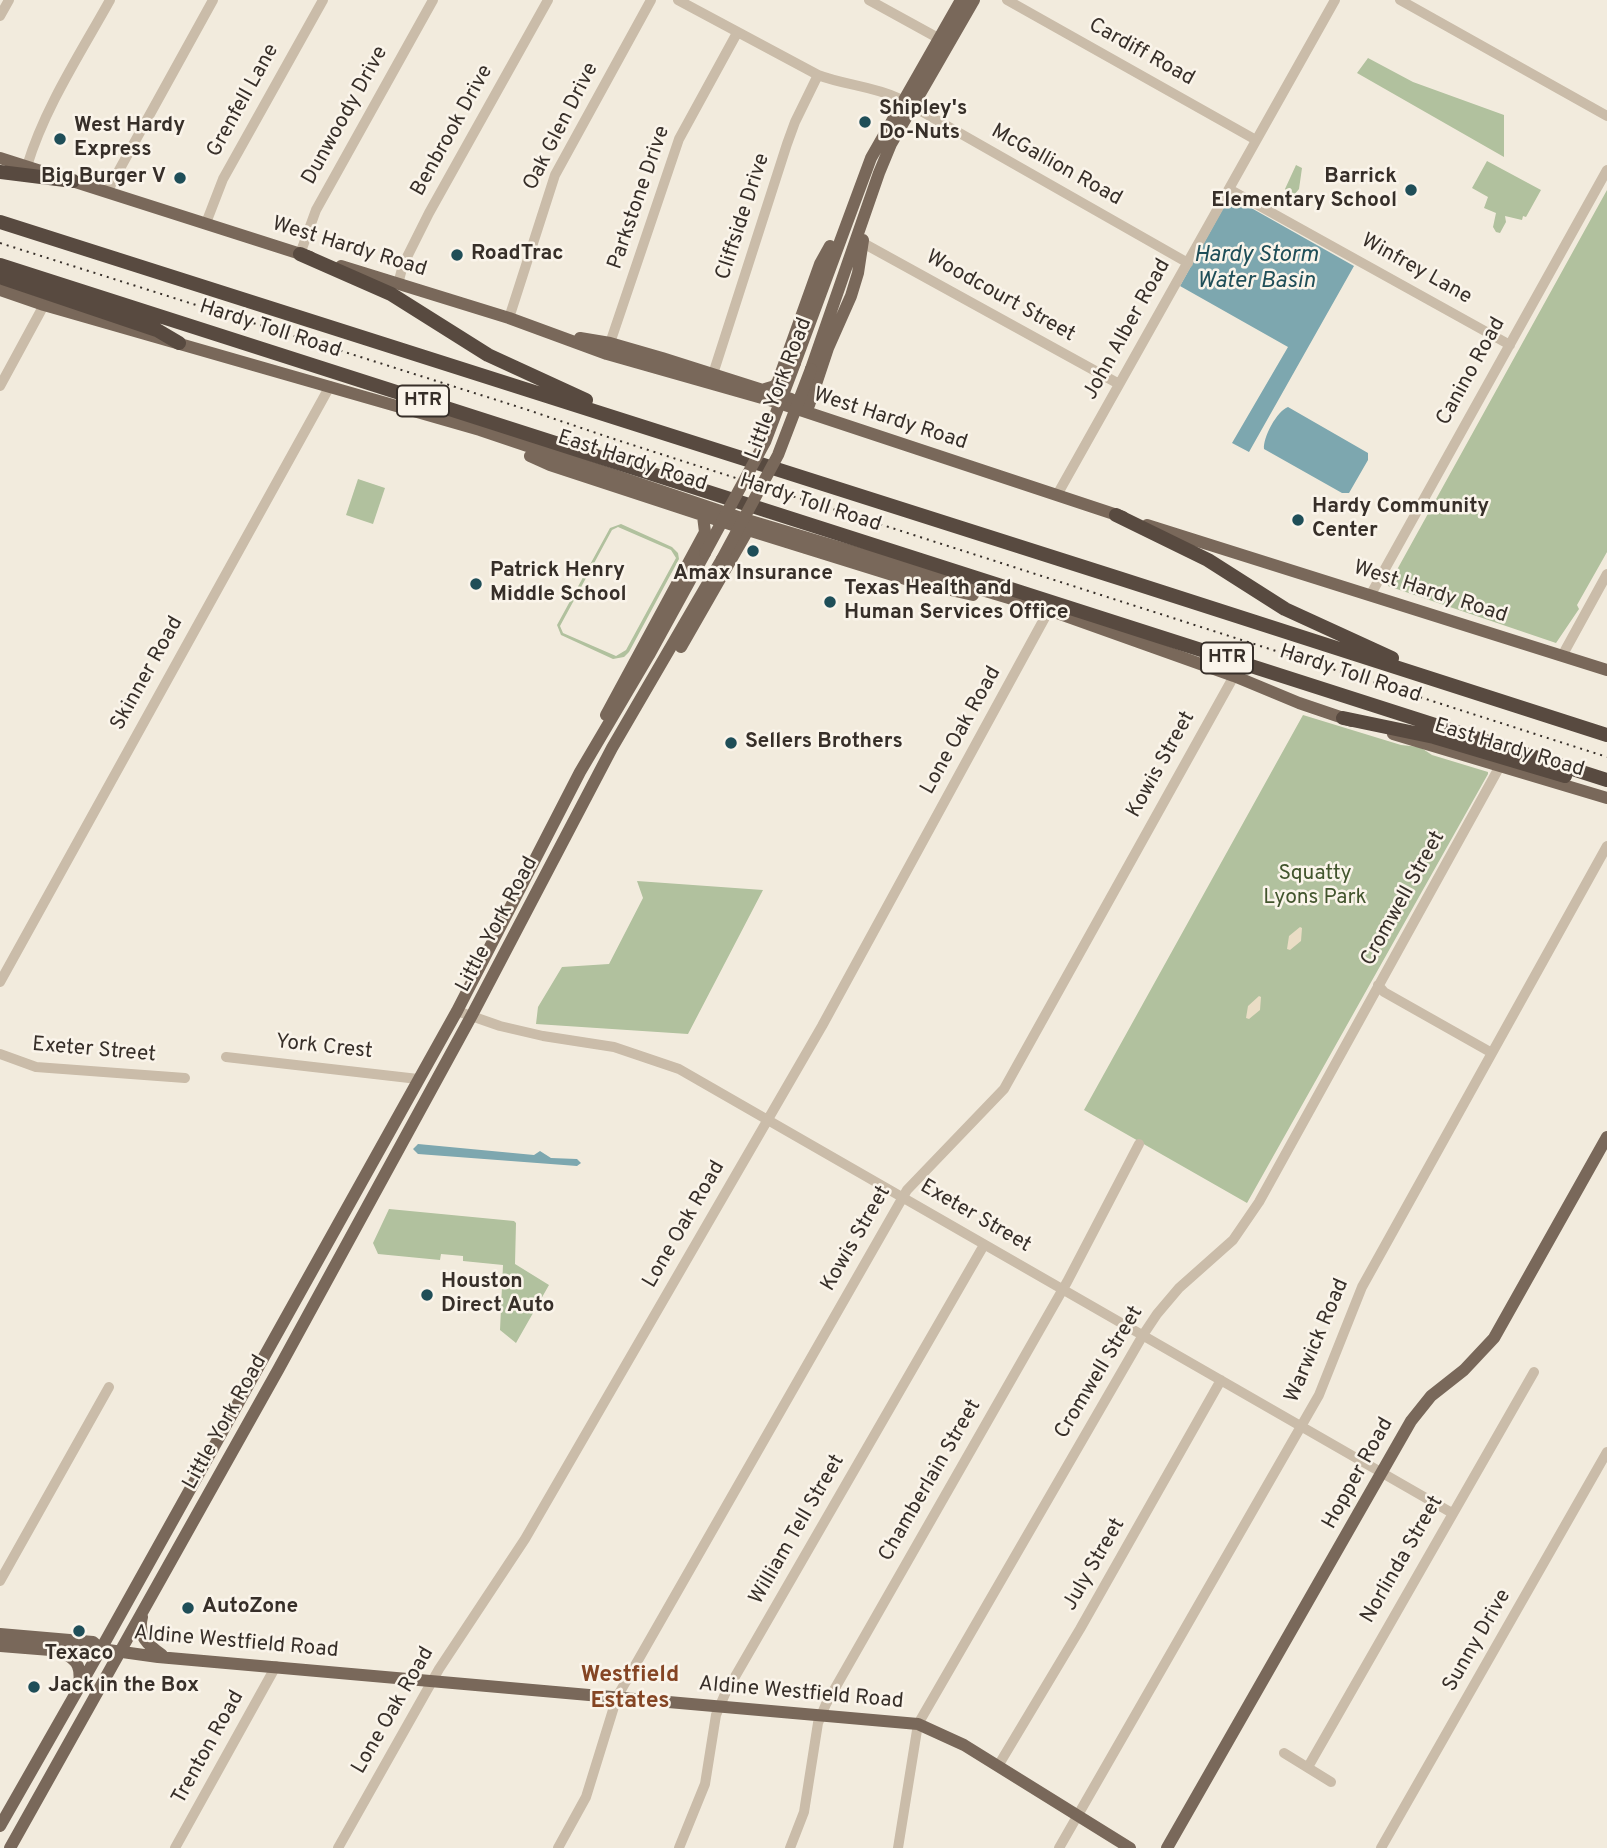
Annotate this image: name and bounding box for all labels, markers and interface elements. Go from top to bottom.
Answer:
street label: Cardiff Road [1084,14,1198,92]
street label: Grenfell Lane [203,40,285,162]
street label: Dunwoody Drive [298,42,394,190]
street label: Oak Glen Drive [519,59,605,195]
street label: Benbrook Drive [407,61,499,201]
place label: Shipley's Do-Nuts [879,97,967,147]
place label: West Hardy Express [74,114,185,164]
marker: Shipley's Do-Nuts [857,114,873,130]
street label: McGallion Road [986,120,1126,212]
street label: Parkstone Drive [604,123,676,273]
marker: West Hardy Express [52,131,68,147]
street label: Cliffside Drive [712,151,776,283]
place label: Big Burger V [41,165,166,191]
place label: Barrick Elementary School [1211,165,1397,215]
marker: Big Burger V [172,170,188,186]
marker: Barrick Elementary School [1403,182,1419,198]
street label: West Hardy Road [269,213,429,283]
street label: Winfrey Lane [1356,229,1476,311]
place label: RoadTrac [471,242,564,268]
water label: Hardy Storm Water Basin [1194,242,1318,296]
street label: Woodcourt Street [921,246,1079,348]
marker: RoadTrac [449,247,465,263]
street label: John Alber Road [1079,255,1177,405]
street label: Hardy Toll Road [196,295,344,365]
street label: Canino Road [1432,314,1512,430]
street label: Little York Road [741,315,819,463]
street label: West Hardy Road [810,383,970,457]
road number: HTR [397,386,449,416]
street label: East Hardy Road [554,426,710,498]
street label: Hardy Toll Road [736,469,884,539]
place label: Hardy Community Center [1312,495,1489,545]
marker: Hardy Community Center [1290,512,1306,528]
marker: Amax Insurance [745,543,761,559]
street label: West Hardy Road [1350,556,1510,630]
place label: Patrick Henry Middle School [490,559,627,609]
place label: Amax Insurance [673,562,833,588]
marker: Patrick Henry Middle School [468,576,484,592]
place label: Texas Health and Human Services Office [844,577,1068,627]
marker: Texas Health and Human Services Office [822,594,838,610]
street label: Skinner Road [106,613,190,735]
street label: Hardy Toll Road [1276,640,1424,710]
road number: HTR [1201,642,1253,674]
street label: Lone Oak Road [916,663,1008,799]
street label: Kowis Street [1122,707,1202,823]
street label: East Hardy Road [1431,714,1587,784]
place label: Sellers Brothers [745,730,903,756]
marker: Sellers Brothers [723,735,739,751]
street label: Cromwell Street [1357,827,1451,971]
street label: Little York Road [452,853,544,997]
park label: Squatty Lyons Park [1263,862,1367,912]
street label: York Crest [274,1030,374,1066]
street label: Exeter Street [31,1033,157,1069]
street label: Lone Oak Road [638,1157,732,1293]
street label: Exeter Street [915,1175,1035,1259]
street label: Kowis Street [817,1182,897,1296]
place label: Houston Direct Auto [441,1270,554,1320]
street label: Warwick Road [1281,1275,1355,1407]
marker: Houston Direct Auto [419,1287,435,1303]
street label: Cromwell Street [1051,1302,1149,1444]
street label: Little York Road [179,1351,273,1495]
street label: Chamberlain Street [874,1396,988,1566]
street label: Hopper Road [1318,1414,1400,1534]
street label: William Tell Street [745,1451,851,1609]
street label: Norlinda Street [1356,1492,1450,1628]
street label: July Street [1058,1514,1132,1616]
street label: Sunny Drive [1439,1585,1517,1697]
place label: AutoZone [202,1595,298,1621]
marker: AutoZone [180,1600,196,1616]
street label: Aldine Westfield Road [133,1621,339,1665]
marker: Texaco [71,1623,87,1639]
place label: Texaco [45,1642,113,1668]
street label: Lone Oak Road [347,1643,441,1779]
district label: Westfield Estates [581,1662,679,1716]
street label: Aldine Westfield Road [698,1672,904,1716]
place label: Jack in the Box [48,1674,199,1700]
marker: Jack in the Box [26,1679,42,1695]
street label: Trenton Road [167,1687,251,1809]

